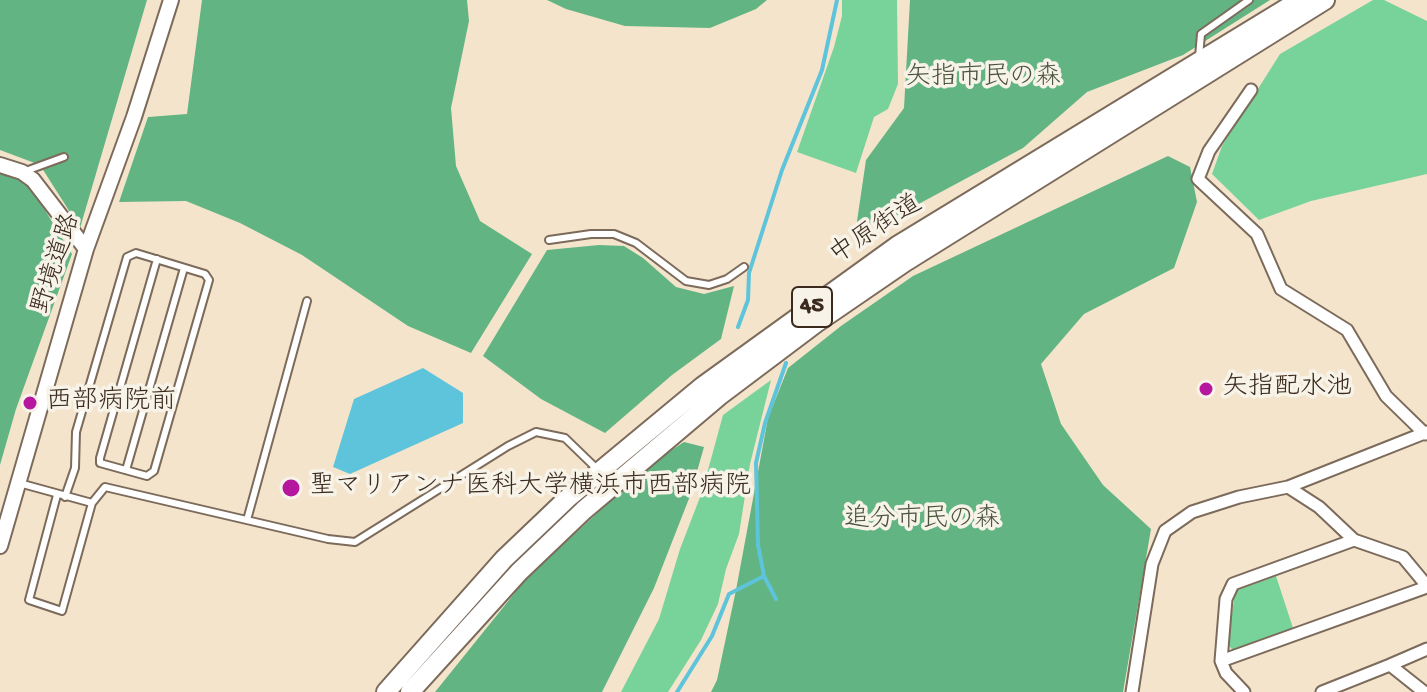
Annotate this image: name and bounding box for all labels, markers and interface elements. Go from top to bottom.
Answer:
park label: 矢指市民の森 [905,63,1061,95]
street label: 中原街道 [825,190,929,272]
street label: 野境道路 [27,210,89,318]
road number: 45 [792,287,832,327]
place label: 矢指配水池 [1222,373,1352,405]
marker: 矢指配水池 [1197,380,1215,398]
place label: 西部病院前 [46,387,176,419]
marker: 西部病院前 [21,394,39,412]
place label: 聖マリアンナ医科大学横浜市西部病院 [309,472,751,504]
marker: 聖マリアンナ医科大学横浜市西部病院 [280,477,302,499]
park label: 追分市民の森 [844,505,1000,537]

